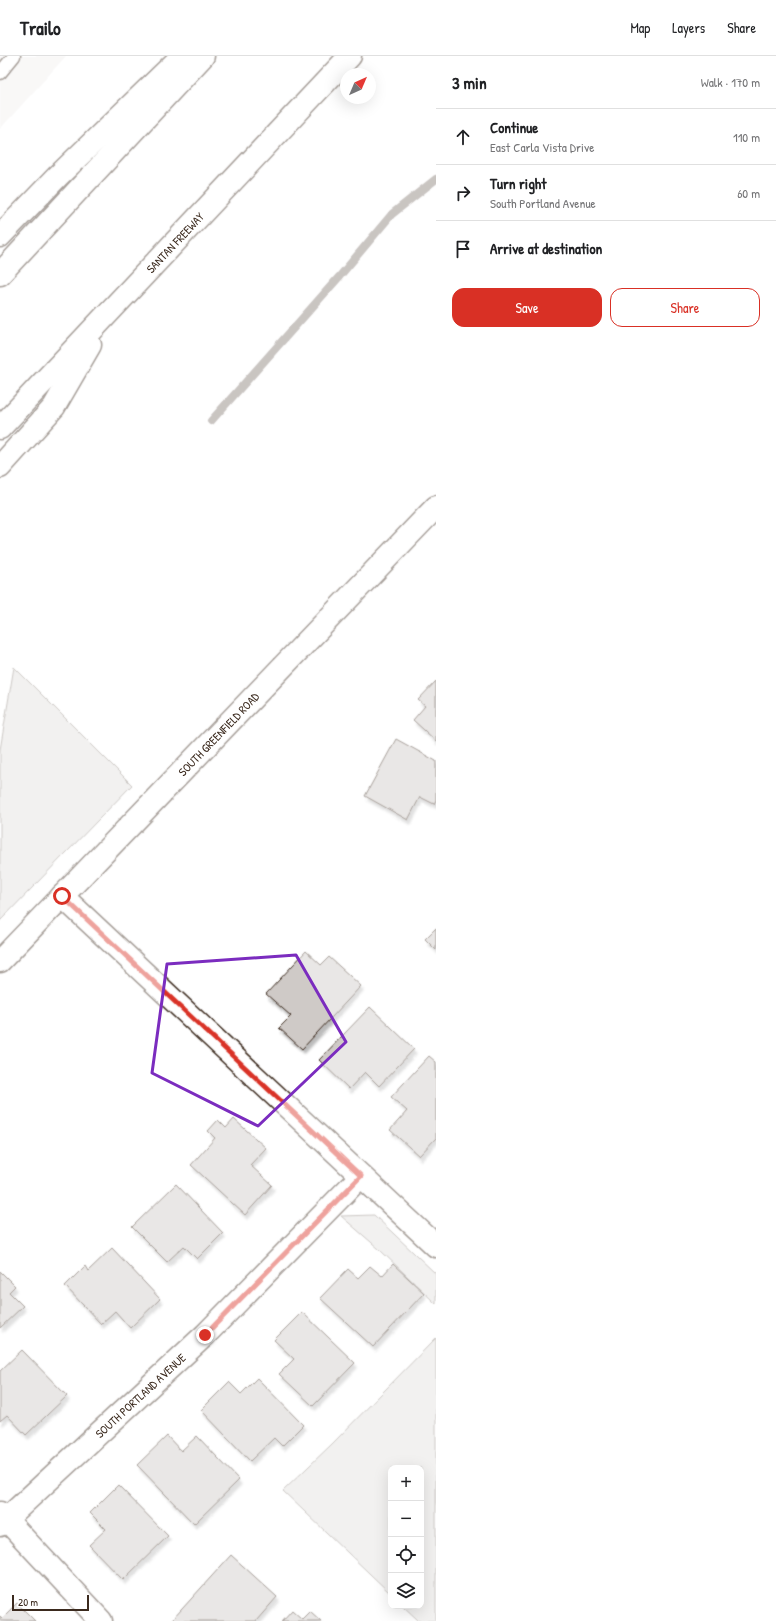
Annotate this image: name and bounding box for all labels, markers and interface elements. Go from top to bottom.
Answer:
text: Trailo [20,15,61,41]
text: Map [630,18,650,37]
text: Layers [672,18,705,37]
text: Share [727,18,756,37]
north arrow [340,68,376,104]
text: 3 min [452,71,487,94]
text: Walk · 170 m [701,73,760,91]
text: Continue [490,117,538,138]
icon: ahead [452,126,474,148]
text: 110 m [733,128,760,146]
text: East Carla Vista Drive [490,138,594,156]
text: Turn right [490,173,546,194]
icon: right [452,182,474,204]
text: 60 m [737,184,760,202]
text: South Portland Avenue [490,194,596,212]
street label: SANTAN FREEWAY [142,208,208,276]
icon: arrive [452,238,474,260]
text: Arrive at destination [490,238,602,259]
button: Save [452,288,602,327]
button: Share [610,288,760,327]
street label: SOUTH GREENFIELD ROAD [174,688,263,779]
route start [53,887,71,905]
route end [196,1326,214,1344]
street label: SOUTH PORTLAND AVENUE [91,1348,190,1441]
map controls [388,1465,424,1609]
button: + [388,1465,424,1501]
button: − [388,1501,424,1537]
button: locate [388,1537,424,1573]
button: layers [388,1573,424,1609]
scale bar [12,1593,89,1612]
text: 20 m [18,1595,38,1609]

